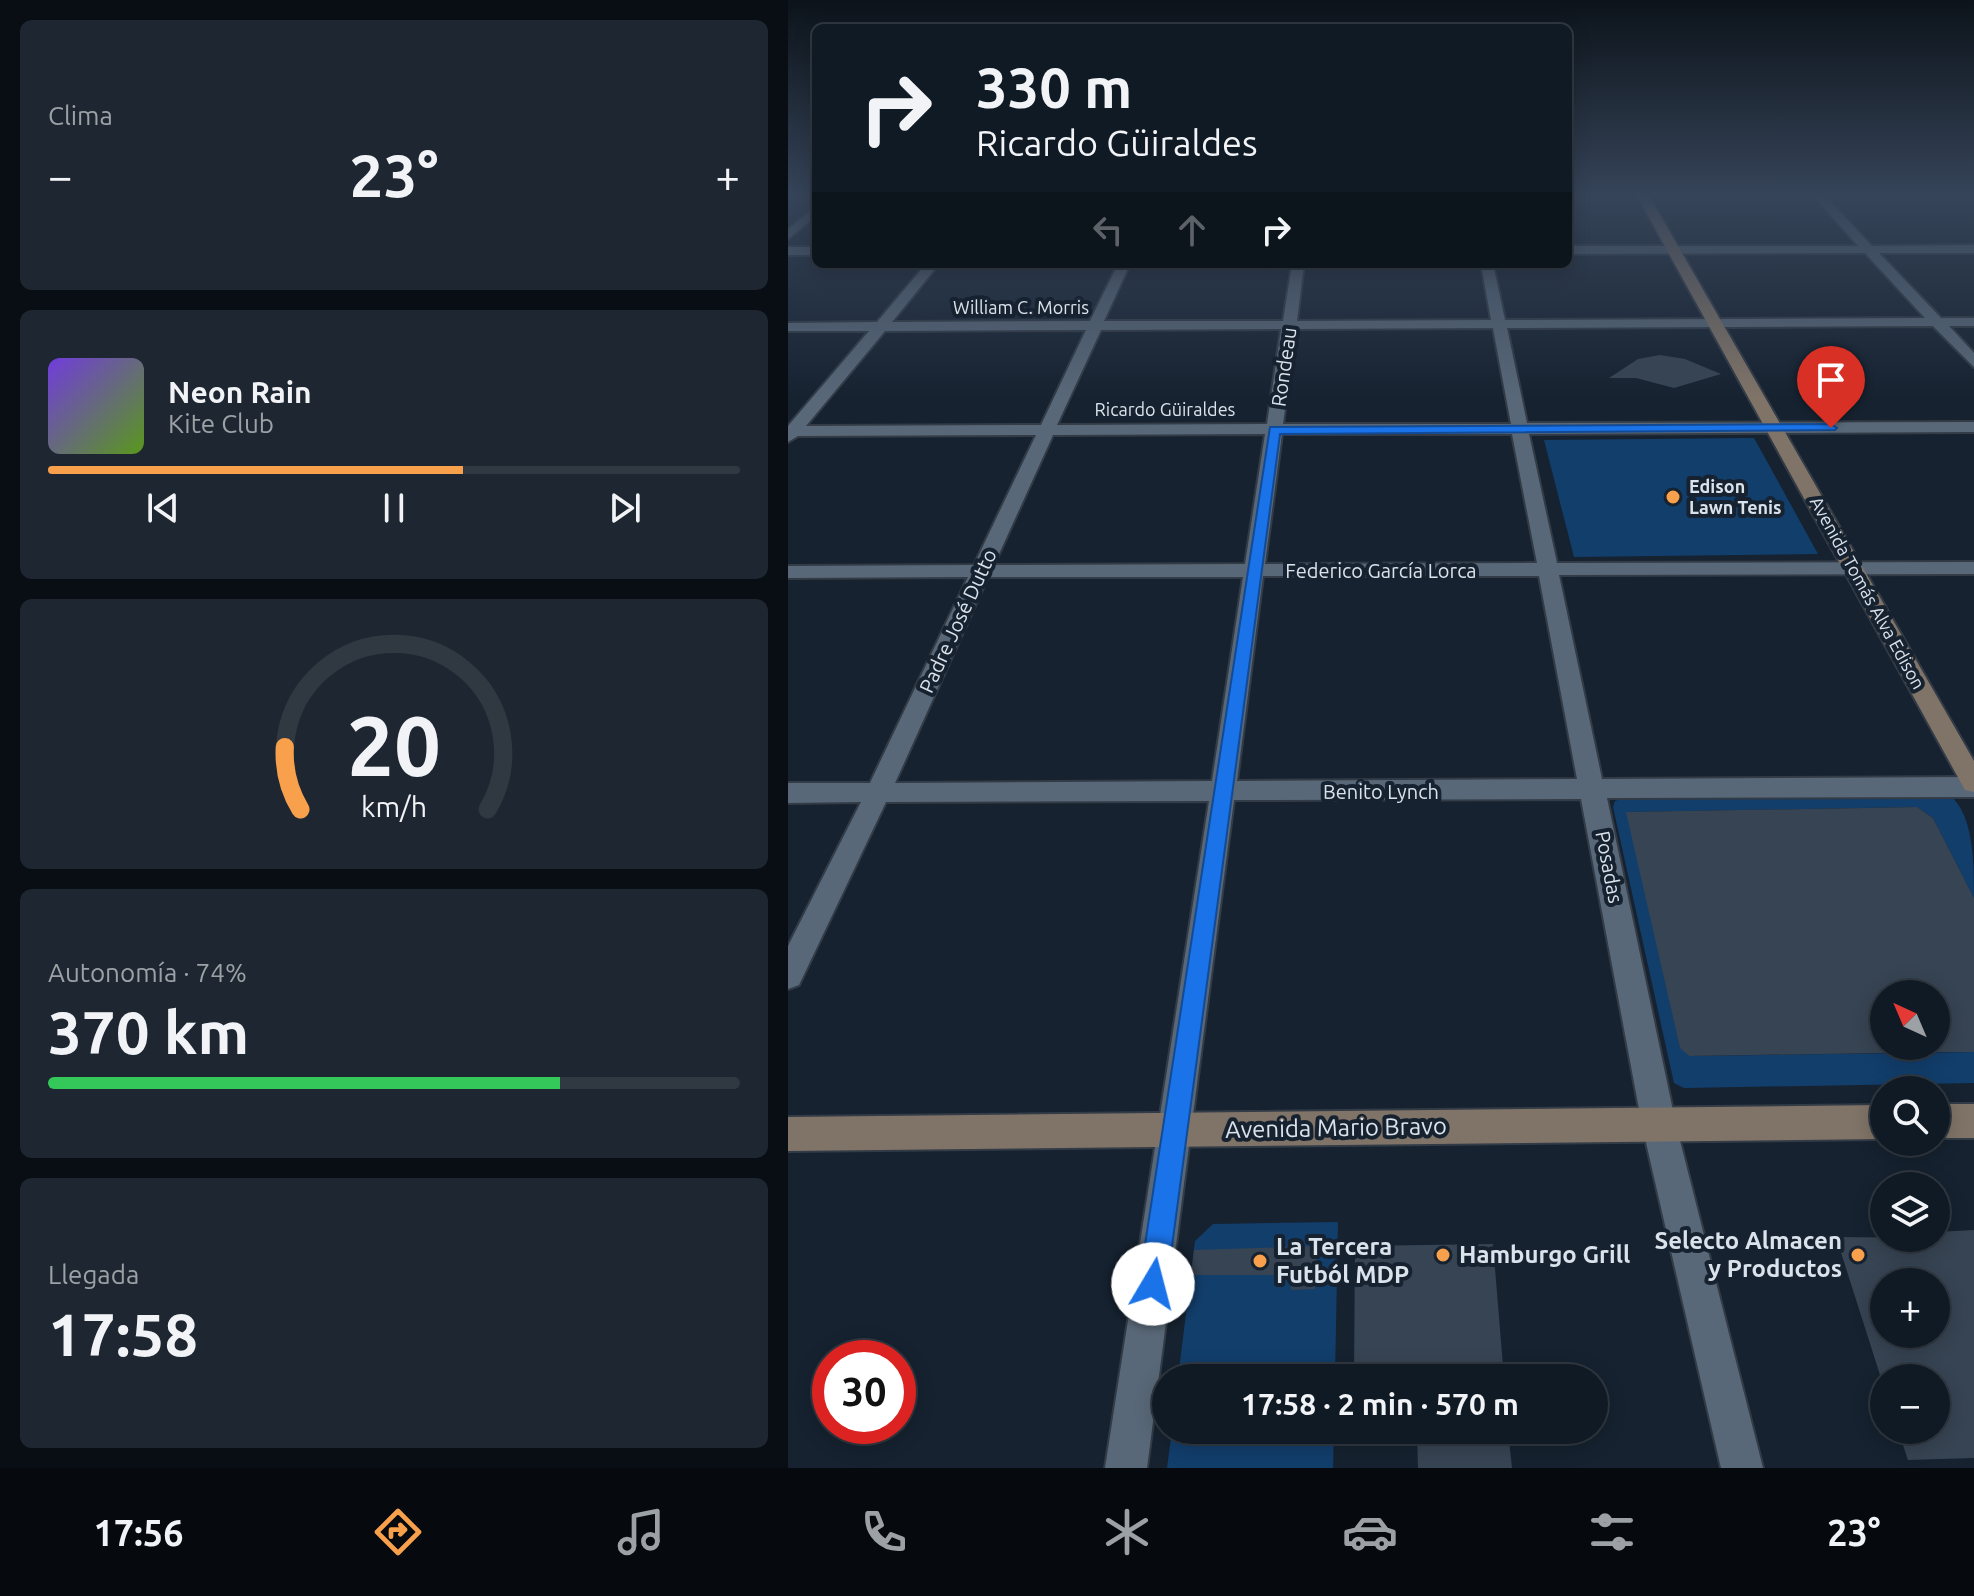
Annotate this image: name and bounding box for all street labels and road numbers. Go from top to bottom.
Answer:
street label: William C. Morris [953,297,1089,317]
street label: Rondeau [1267,326,1300,408]
street label: Ricardo Güiraldes [1095,399,1236,419]
street label: Avenida Tomás Alva Edison [1807,493,1929,692]
street label: Padre José Dutto [914,545,1001,696]
street label: Federico García Lorca [1285,559,1477,582]
street label: Benito Lynch [1323,780,1439,803]
street label: Posadas [1591,829,1628,905]
street label: Avenida Mario Bravo [1225,1112,1447,1143]

